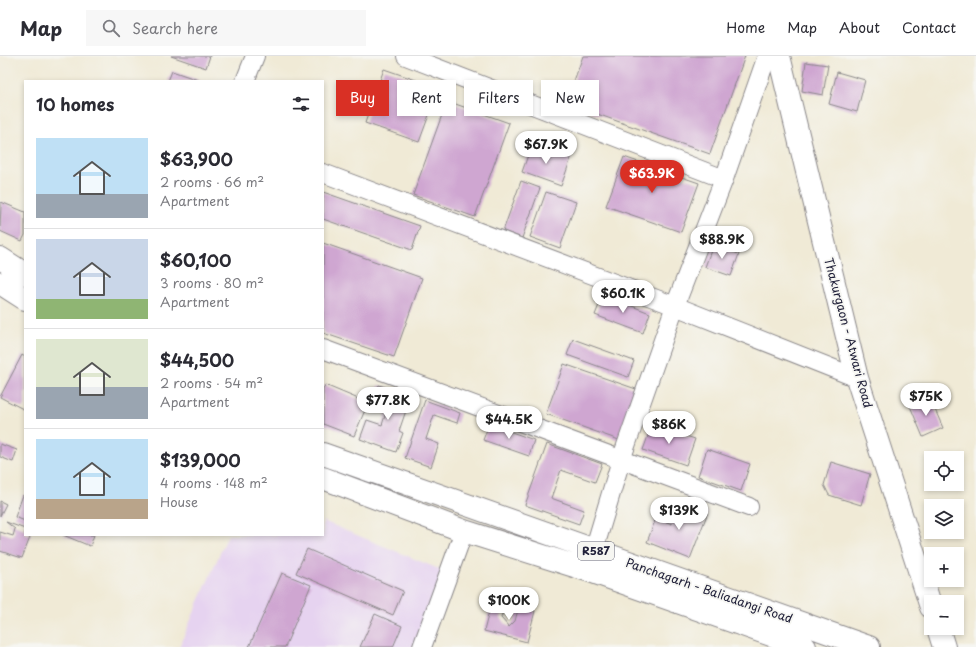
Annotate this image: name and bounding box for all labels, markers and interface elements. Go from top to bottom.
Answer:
search box [86,10,366,46]
text: Map [20,14,62,42]
text: Search here [132,16,218,39]
icon: search [100,17,122,39]
text: Home [726,17,765,38]
text: Map [787,17,817,38]
text: About [839,17,880,38]
text: Contact [902,17,956,38]
chip: Buy [336,80,389,116]
chip: Rent [397,80,456,116]
chip: Filters [464,80,533,116]
chip: New [541,80,599,116]
text: 10 homes [36,91,114,117]
icon: filters [290,93,312,115]
pin: $67.9K [513,131,579,165]
text: $67.9K [524,134,568,153]
text: $63,900 [160,146,233,172]
icon: home [68,154,116,202]
pin: $63.9K [619,160,685,194]
text: $63.9K [629,163,675,182]
text: 2 rooms · 66 m² [160,172,264,191]
text: Apartment [160,191,229,210]
pin: $88.9K [689,226,755,260]
text: $88.9K [699,229,745,248]
text: $60,100 [160,247,231,273]
icon: home [68,255,116,303]
street label: Thakurgaon - Atwari Road [820,256,878,410]
text: 3 rooms · 80 m² [160,273,264,292]
pin: $60.1K [590,280,656,314]
text: $60.1K [601,283,645,302]
text: Apartment [160,292,229,311]
text: $44,500 [160,347,234,373]
icon: home [68,355,116,403]
text: 2 rooms · 54 m² [160,373,263,392]
pin: $75K [902,383,950,417]
text: $75K [909,386,943,405]
pin: $77.8K [355,387,421,421]
text: $77.8K [366,390,410,409]
text: Apartment [160,392,229,411]
pin: $44.5K [476,406,542,440]
text: $44.5K [485,409,533,428]
pin: $86K [645,411,693,445]
text: $86K [652,414,686,433]
text: $139,000 [160,447,241,473]
map controls [924,451,964,635]
button: locate [924,451,964,491]
icon: home [68,455,116,503]
text: 4 rooms · 148 m² [160,473,268,492]
text: House [160,492,198,511]
pin: $139K [651,497,707,531]
button: layers [924,499,964,539]
text: $139K [659,500,699,519]
road number: R587 [578,542,614,560]
button: + [924,547,964,587]
street label: Panchagarh - Baliadangi Road [624,553,795,627]
pin: $100K [481,587,537,621]
text: $100K [488,590,530,609]
button: − [924,595,964,635]

